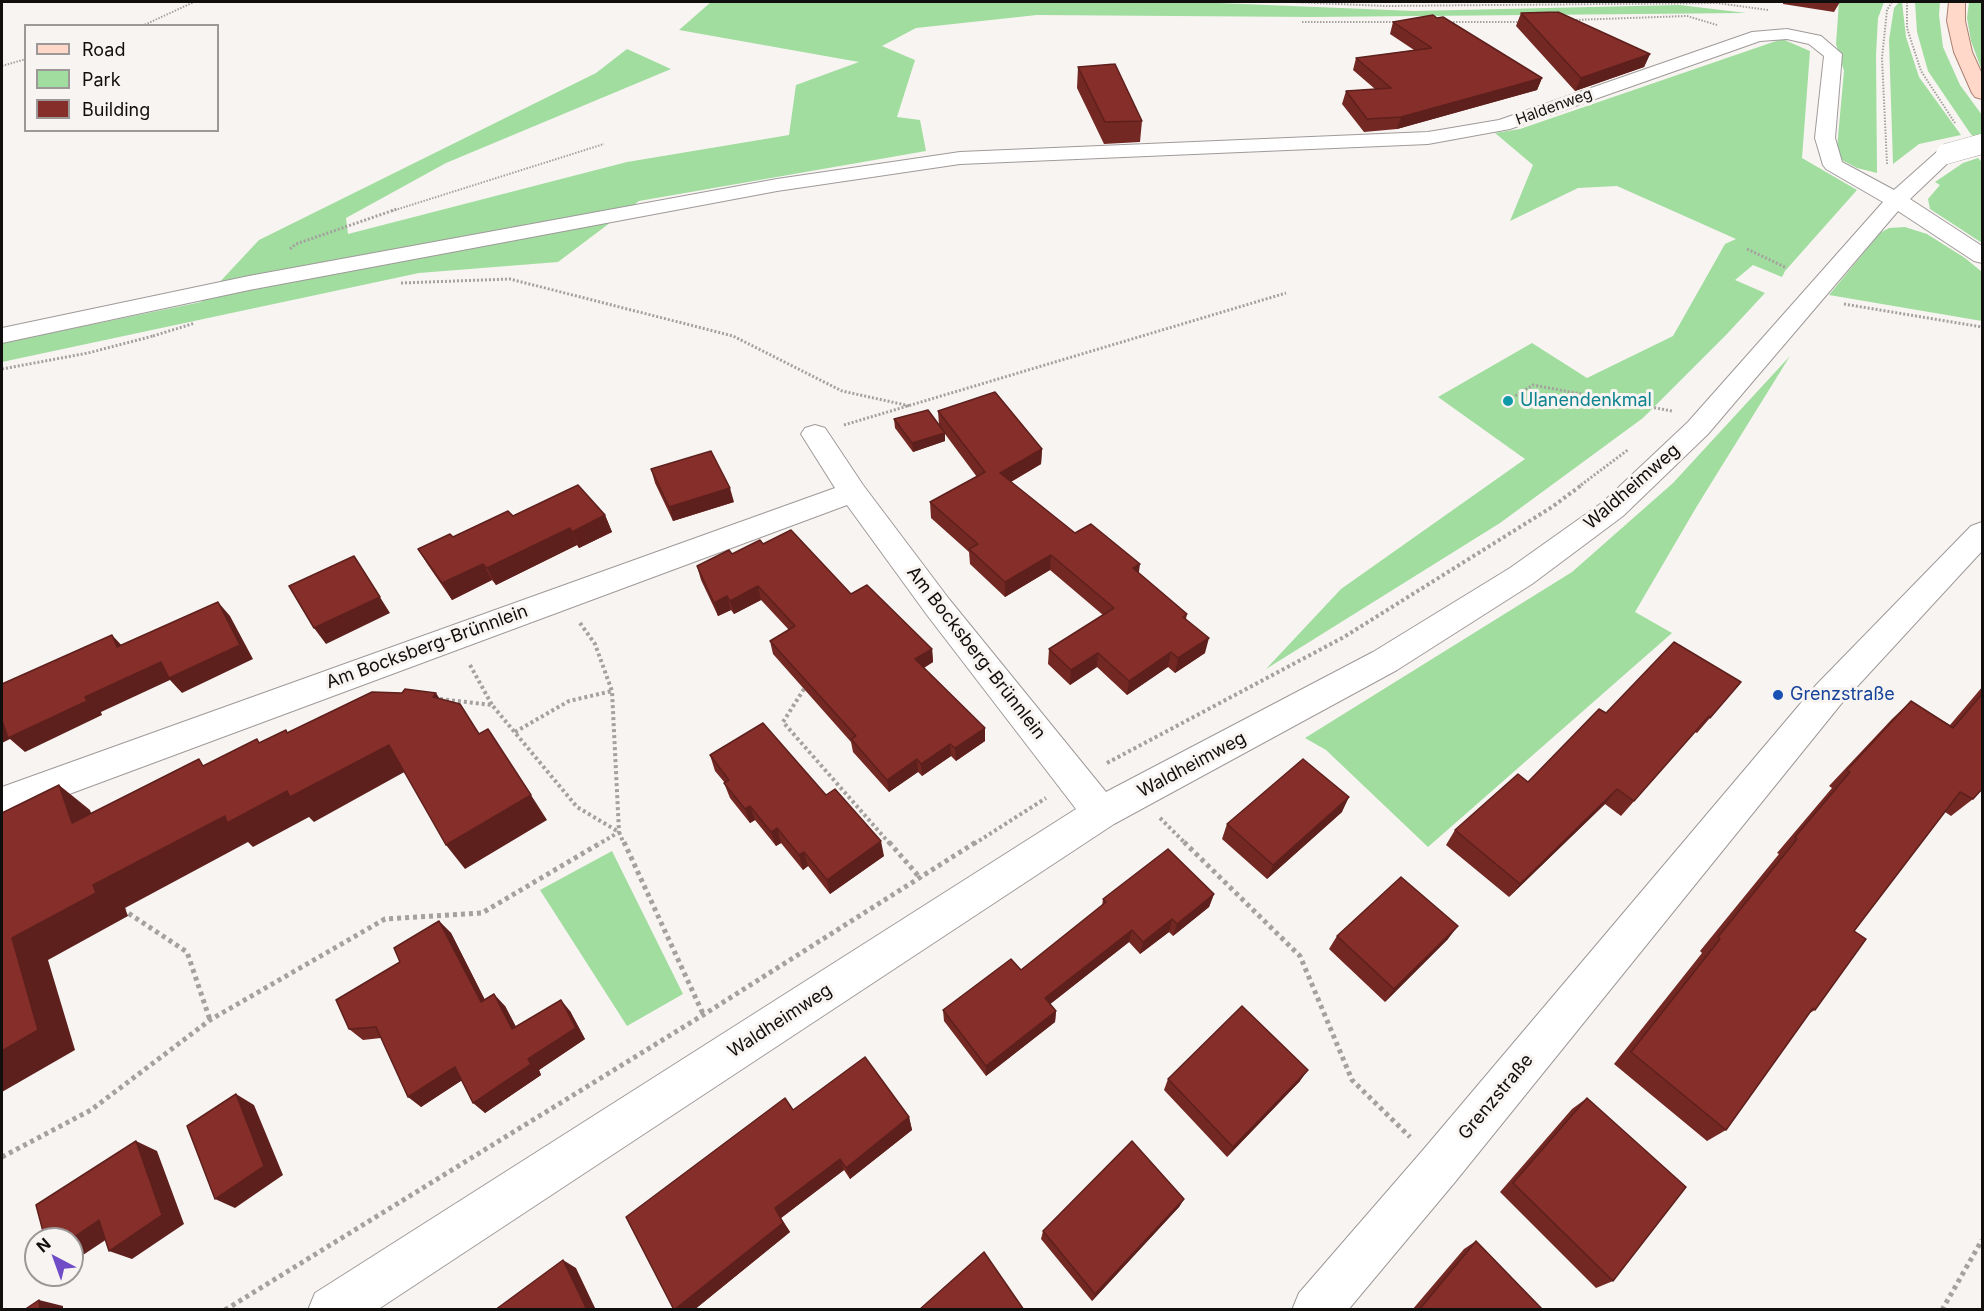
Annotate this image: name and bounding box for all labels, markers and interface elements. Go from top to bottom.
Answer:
legend [24,24,219,132]
text: Road [82,39,125,60]
text: Park [82,69,121,90]
street label: Haldenweg [1513,85,1595,129]
text: Building [82,99,150,120]
place label: Ulanendenkmal [1520,390,1652,412]
marker: Ulanendenkmal [1501,394,1515,408]
street label: Waldheimweg [1580,440,1684,534]
street label: Am Bocksberg-Brünnlein [902,562,1050,744]
street label: Am Bocksberg-Brünnlein [323,600,531,694]
place label: Grenzstraße [1790,684,1895,706]
marker: Grenzstraße [1771,688,1785,702]
street label: Waldheimweg [1134,727,1250,803]
street label: Waldheimweg [724,979,836,1063]
street label: Grenzstraße [1454,1050,1538,1144]
north arrow [24,1227,84,1287]
text: N [32,1233,55,1256]

